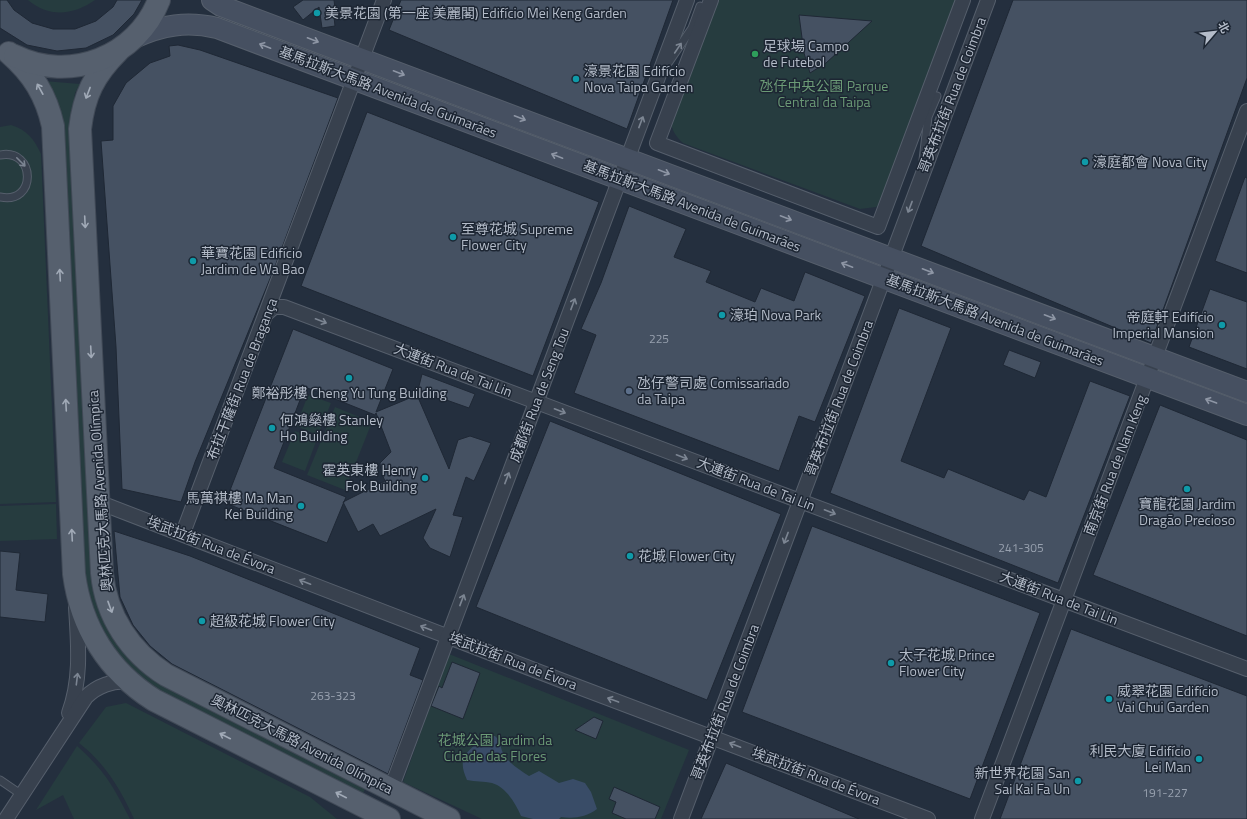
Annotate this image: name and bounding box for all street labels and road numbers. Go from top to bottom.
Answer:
street label: 哥英布拉街 Rua de Coimbra [912,14,991,176]
street label: 基馬拉斯大馬路 Avenida de Guimarães [276,40,500,143]
street label: 基馬拉斯大馬路 Avenida de Guimarães [580,154,804,257]
street label: 基馬拉斯大馬路 Avenida de Guimarães [883,268,1107,371]
street label: 布拉干薩街 Rua de Bragança [201,295,282,463]
street label: 哥英布拉街 Rua de Coimbra [799,317,878,479]
street label: 成都街 Rua de Seng Tou [503,325,574,465]
street label: 大連街 Rua de Tai Lin [391,337,515,402]
street label: 奧林匹克大馬路 Avenida Olímpica [82,390,117,592]
street label: 南京街 Rua de Nam Keng [1078,391,1151,538]
street label: 大連街 Rua de Tai Lin [694,451,818,516]
street label: 埃武拉街 Rua de Évora [144,510,279,579]
street label: 大連街 Rua de Tai Lin [997,565,1121,630]
street label: 哥英布拉街 Rua de Coimbra [685,621,764,783]
street label: 埃武拉街 Rua de Évora [446,626,581,695]
street label: 奧林匹克大馬路 Avenida Olímpica [208,688,397,799]
street label: 埃武拉街 Rua de Évora [749,741,884,810]

